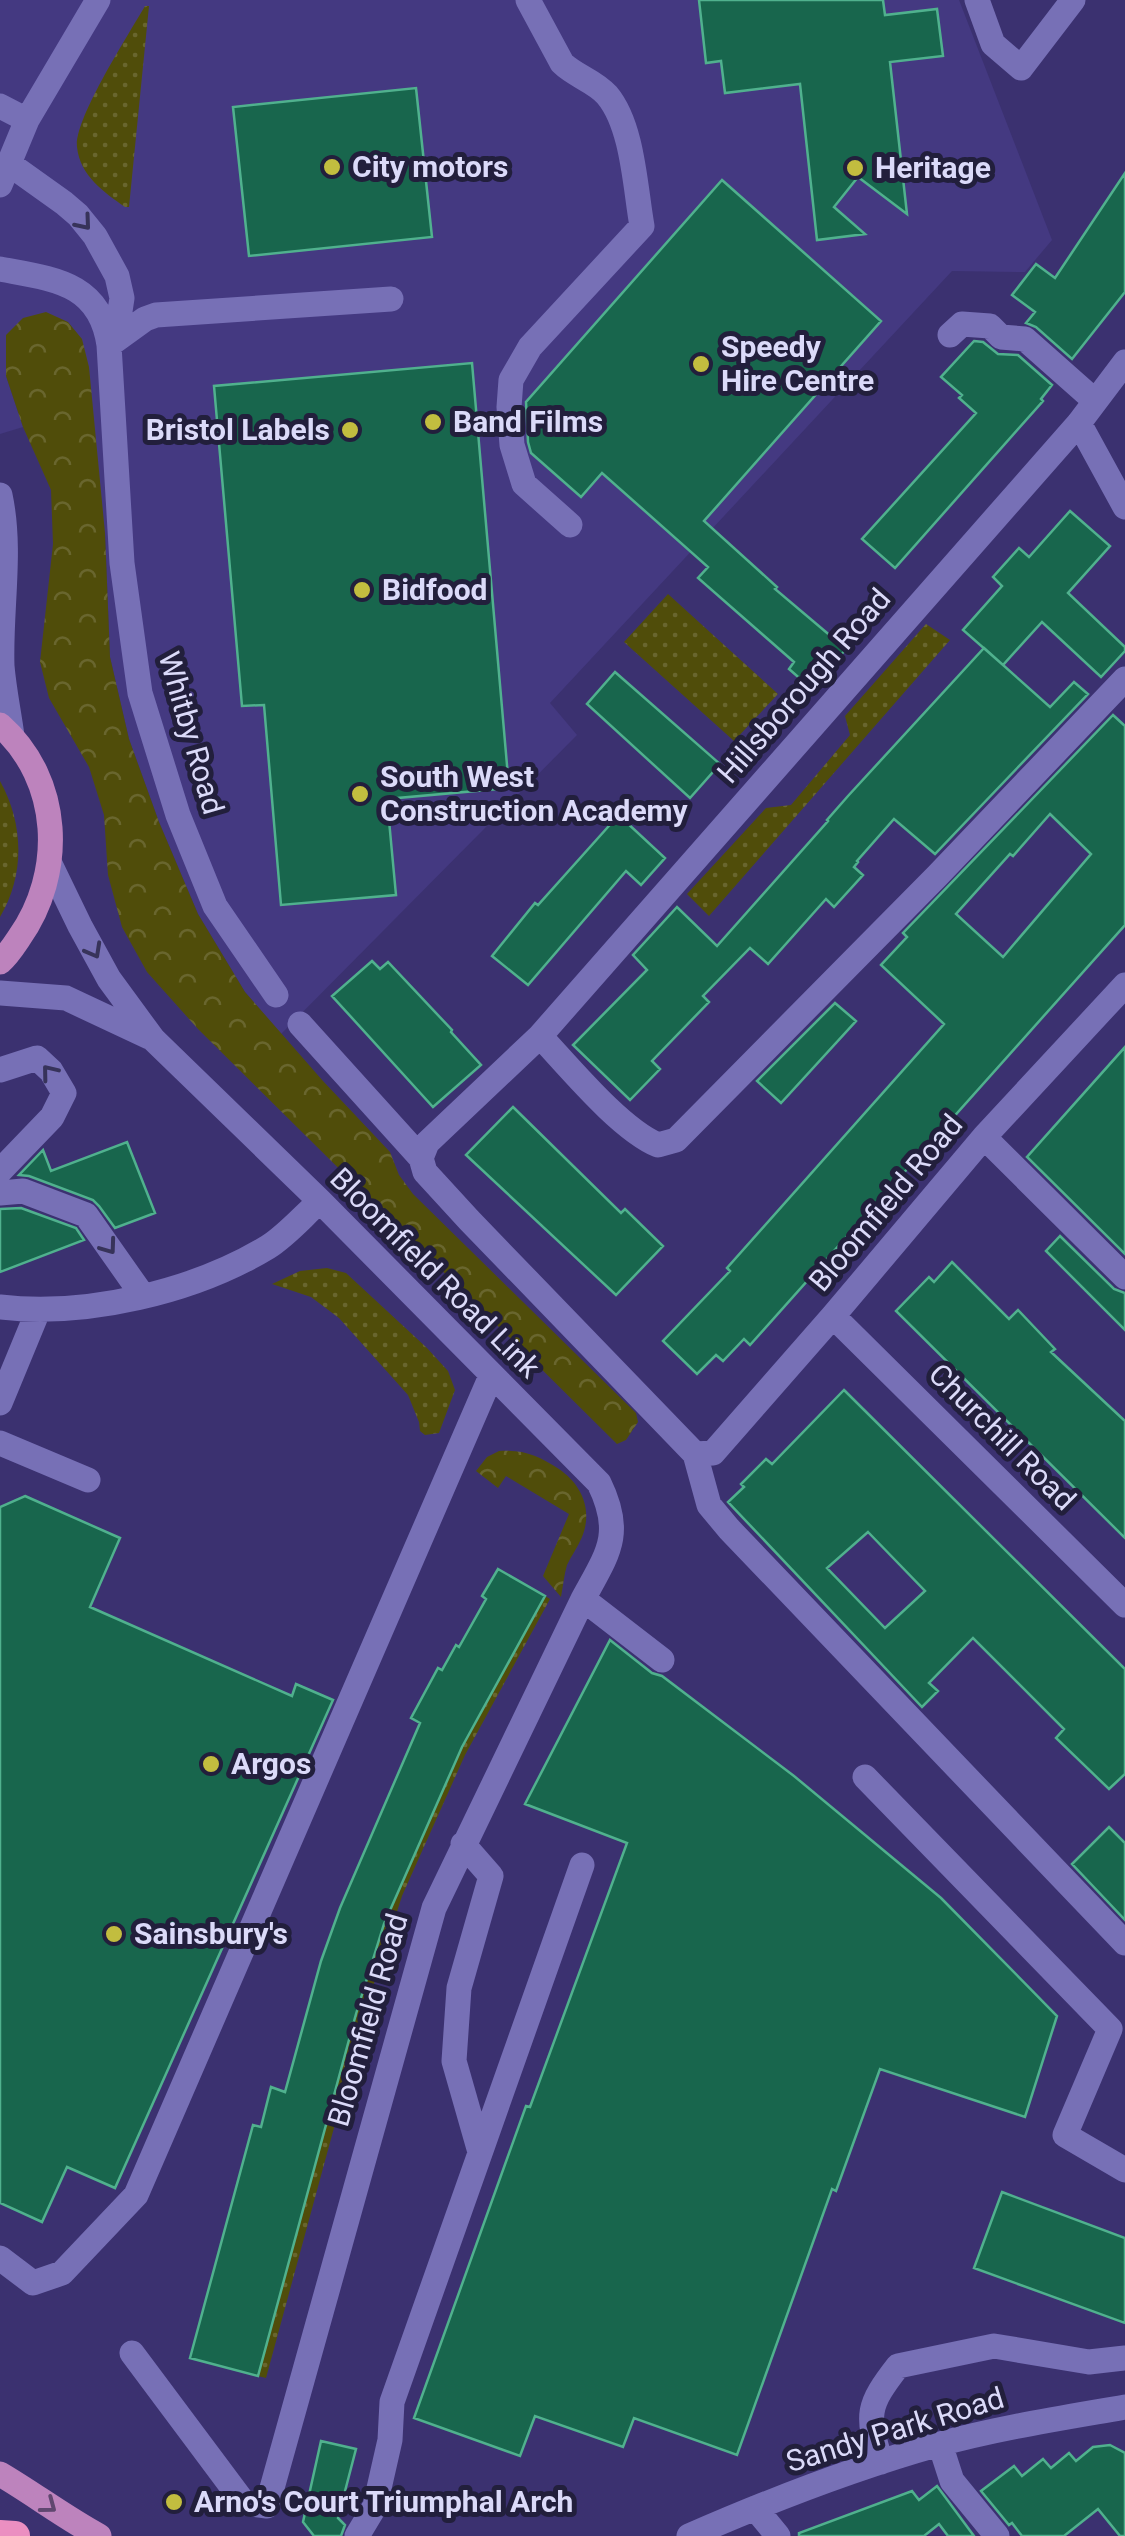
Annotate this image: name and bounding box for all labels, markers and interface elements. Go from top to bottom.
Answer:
place label: City motors [352,149,508,184]
place label: Heritage [875,150,991,185]
marker: City motors [321,156,343,178]
marker: Heritage [844,157,866,179]
one-way arrow [72,212,90,230]
place label: Speedy Hire Centre [721,329,874,398]
marker: Speedy Hire Centre [690,353,712,375]
place label: Band Films [453,404,603,439]
marker: Band Films [422,411,444,433]
place label: Bristol Labels [146,412,330,447]
marker: Bristol Labels [339,419,361,441]
place label: Bidfood [382,572,487,607]
marker: Bidfood [351,579,373,601]
street label: Hillsborough Road [710,581,897,790]
street label: Whitby Road [152,648,231,818]
place label: South West Construction Academy [380,759,689,828]
marker: South West Construction Academy [349,783,371,805]
one-way arrow [82,940,101,959]
one-way arrow [43,1066,61,1084]
street label: Bloomfield Road [802,1107,970,1298]
street label: Bloomfield Road Link [323,1160,548,1385]
one-way arrow [96,1236,115,1255]
street label: Churchill Road [922,1356,1083,1517]
place label: Argos [231,1746,311,1781]
marker: Argos [200,1753,222,1775]
street label: Bloomfield Road [320,1910,415,2130]
place label: Sainsbury's [134,1916,288,1951]
marker: Sainsbury's [103,1923,125,1945]
street label: Sandy Park Road [782,2380,1008,2479]
place label: Arno's Court Triumphal Arch [194,2484,573,2519]
marker: Arno's Court Triumphal Arch [163,2491,185,2513]
one-way arrow [38,2494,56,2511]

